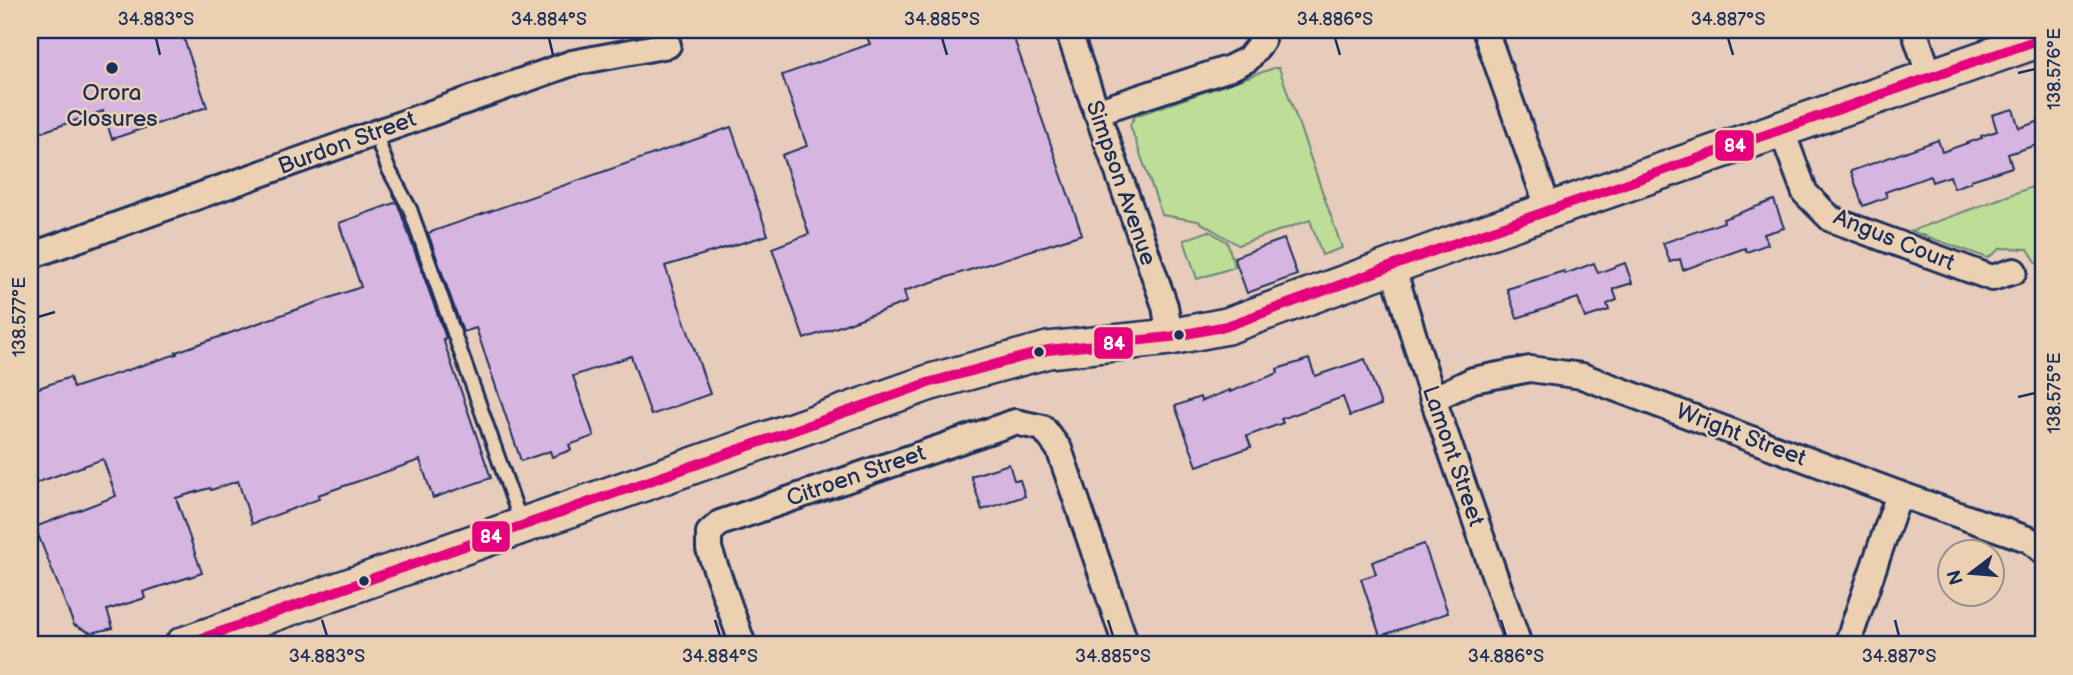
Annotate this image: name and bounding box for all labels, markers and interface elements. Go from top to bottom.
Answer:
text: 34.883°S [118,9,194,30]
text: 34.884°S [511,9,587,30]
text: 34.885°S [904,9,980,30]
text: 34.886°S [1297,9,1373,30]
text: 34.887°S [1691,9,1765,30]
text: 138.576°E [2044,28,2065,110]
marker: Orora Closures [104,60,120,76]
place label: Orora Closures [66,79,158,133]
street label: Simpson Avenue [1080,97,1162,269]
street label: Burdon Street [274,105,420,181]
line badge: 84 [1714,129,1755,162]
text: 84 [1724,135,1746,158]
street label: Angus Court [1829,203,1959,277]
text: 138.577°E [9,277,30,357]
line badge: 84 [1093,326,1134,360]
unlabelled marker [1172,328,1186,342]
text: 84 [1103,333,1125,356]
unlabelled marker [1032,345,1046,359]
text: 138.575°E [2044,352,2065,434]
street label: Lamont Street [1416,382,1490,530]
street label: Wright Street [1672,397,1810,473]
street label: Citroen Street [783,439,929,513]
line badge: 84 [471,520,511,553]
text: 84 [480,526,502,549]
north arrow [1937,538,2007,608]
text: N [1943,567,1969,587]
unlabelled marker [357,574,371,588]
text: 34.883°S [289,646,365,667]
text: 34.884°S [682,646,758,667]
text: 34.885°S [1075,646,1151,667]
text: 34.886°S [1468,646,1544,667]
text: 34.887°S [1862,646,1936,667]

